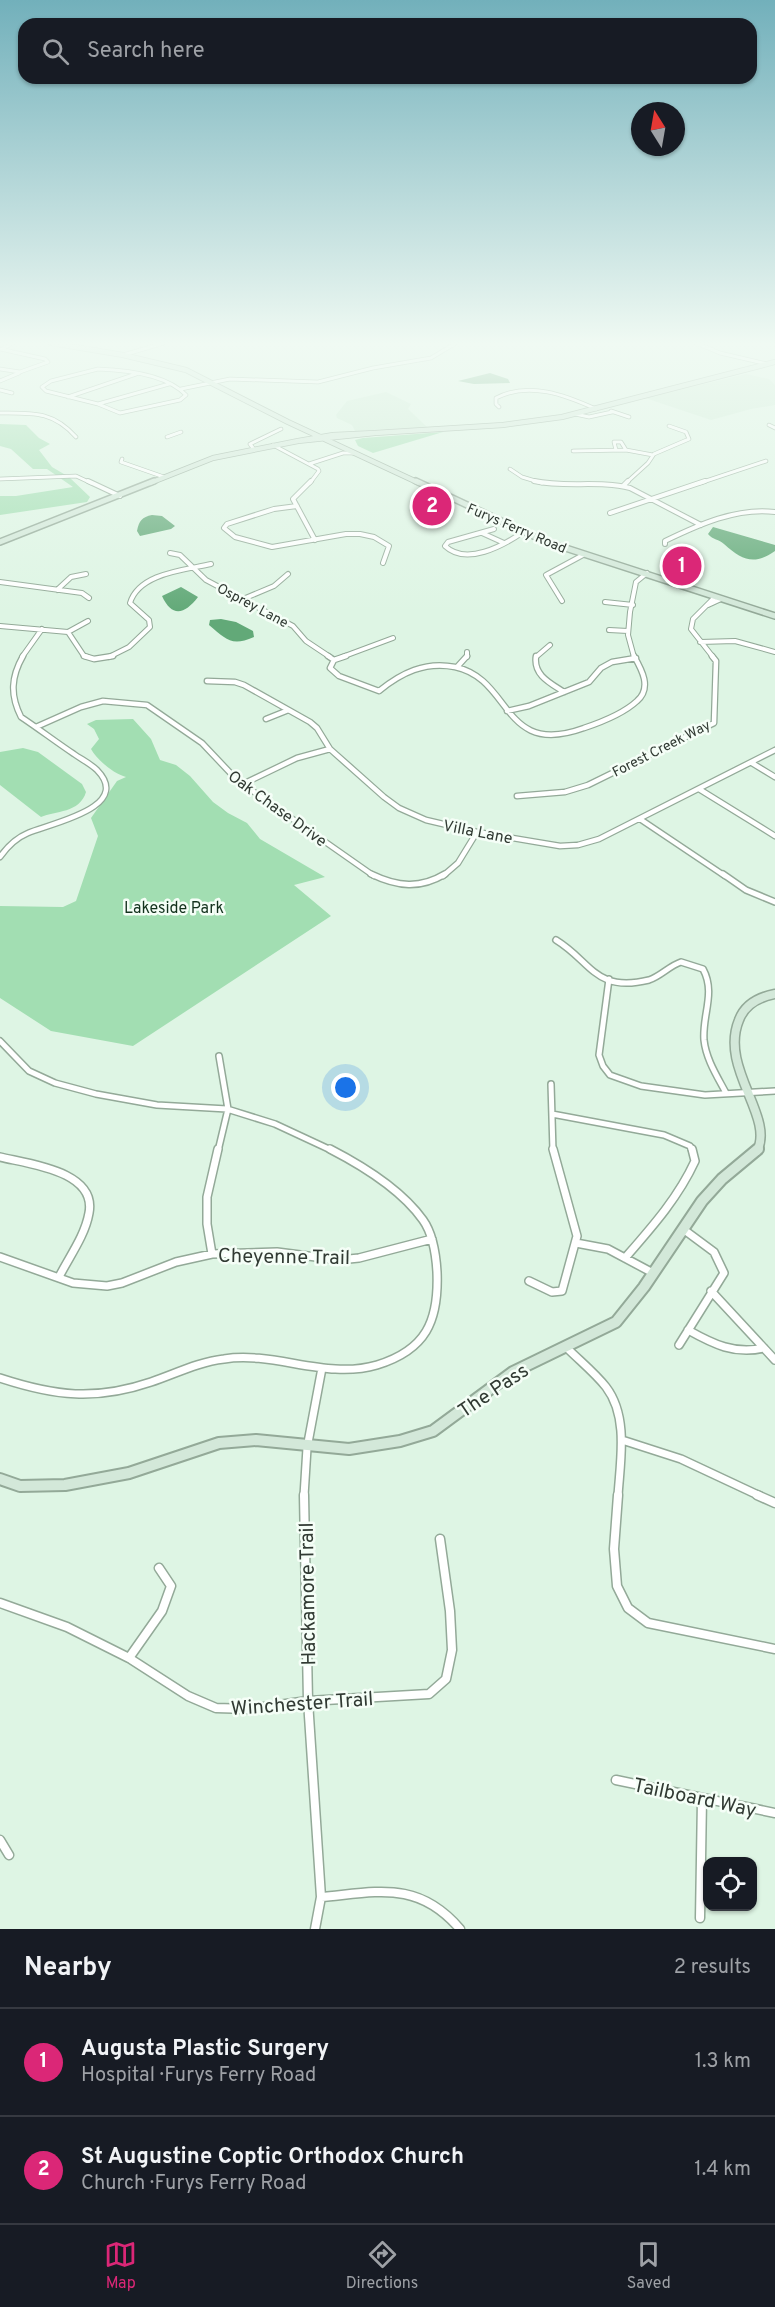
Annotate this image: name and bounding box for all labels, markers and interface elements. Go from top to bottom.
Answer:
search box [18,18,757,84]
icon: search [39,35,72,68]
text: Search here [87,38,205,65]
north arrow [631,102,685,156]
pin: 2 [412,484,452,528]
street label: Furys Ferry Road [464,501,569,558]
pin: 1 [662,544,702,588]
street label: Osprey Lane [214,580,291,632]
street label: Forest Creek Way [610,717,714,781]
street label: Oak Chase Drive [223,767,330,852]
street label: Villa Lane [441,816,514,850]
park label: Lakeside Park [124,899,224,919]
your location [331,1073,360,1102]
street label: Cheyenne Trail [218,1244,350,1272]
street label: The Pass [454,1358,535,1425]
street label: Hackamore Trail [295,1522,323,1666]
street label: Winchester Trail [230,1687,374,1723]
street label: Tailboard Way [631,1773,759,1825]
map controls [703,1857,757,1911]
button: locate [703,1857,757,1911]
text: Nearby [24,1952,112,1985]
text: 2 results [674,1955,751,1981]
text: Augusta Plastic Surgery [81,2036,329,2063]
text: 1 [40,2049,48,2075]
text: 1.3 km [695,2049,751,2075]
text: Hospital · Furys Ferry Road [81,2063,316,2089]
text: St Augustine Coptic Orthodox Church [81,2144,464,2171]
text: 2 [37,2157,50,2183]
text: 1.4 km [694,2157,751,2183]
text: Church · Furys Ferry Road [81,2171,307,2197]
tab: Map [104,2238,137,2294]
tab: Directions [346,2238,418,2294]
tab: Saved [627,2238,671,2294]

